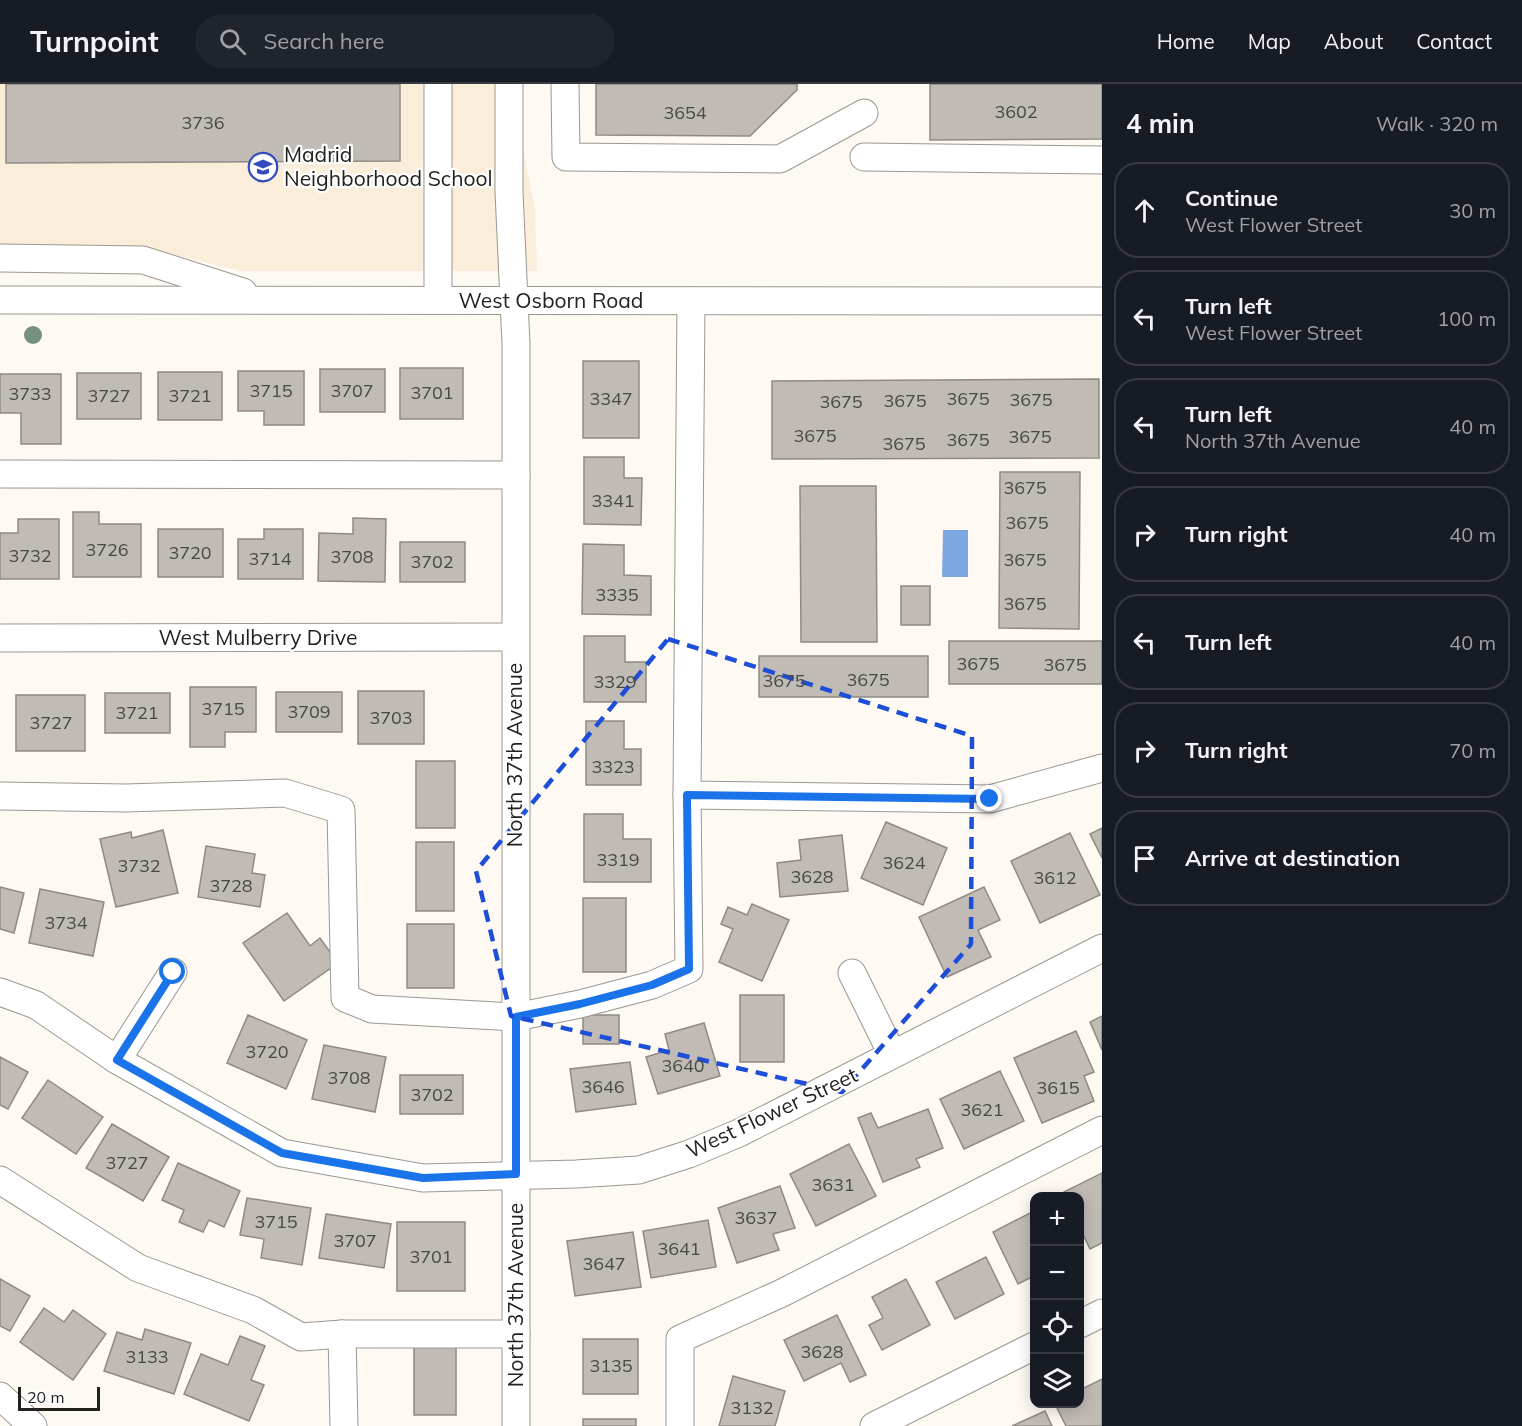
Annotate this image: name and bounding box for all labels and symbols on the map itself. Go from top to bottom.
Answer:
house number: 3602 [994,100,1038,123]
house number: 3654 [663,101,707,124]
house number: 3736 [181,111,225,134]
place label: Madrid Neighborhood School [284,141,492,191]
school or university icon: Madrid Neighborhood School [247,151,279,183]
street label: West Osborn Road [459,287,643,313]
house number: 3715 [249,379,293,402]
house number: 3707 [330,379,374,402]
house number: 3701 [410,381,454,404]
house number: 3733 [8,382,52,405]
house number: 3727 [87,384,131,407]
house number: 3721 [168,384,212,407]
house number: 3347 [589,387,633,410]
house number: 3675 [946,387,990,410]
house number: 3675 [1009,388,1053,411]
house number: 3675 [883,389,927,412]
house number: 3675 [819,390,863,413]
house number: 3675 [793,424,837,447]
house number: 3675 [1008,425,1052,448]
house number: 3675 [946,428,990,451]
house number: 3675 [882,432,926,455]
house number: 3675 [1003,476,1047,499]
house number: 3341 [591,489,635,512]
house number: 3675 [1005,511,1049,534]
house number: 3726 [85,538,129,561]
house number: 3720 [168,541,212,564]
house number: 3732 [8,544,52,567]
house number: 3708 [330,545,374,568]
house number: 3714 [248,547,292,570]
house number: 3675 [1003,548,1047,571]
house number: 3702 [410,550,454,573]
house number: 3335 [595,583,639,606]
house number: 3675 [1003,592,1047,615]
street label: West Mulberry Drive [158,624,358,650]
house number: 3675 [956,652,1000,675]
house number: 3675 [1043,653,1087,676]
street label: North 37th Avenue [501,663,527,847]
house number: 3675 [846,668,890,691]
house number: 3675 [762,669,806,692]
house number: 3329 [593,670,637,693]
house number: 3715 [201,697,245,720]
house number: 3709 [287,700,331,723]
house number: 3721 [115,701,159,724]
house number: 3703 [369,706,413,729]
house number: 3727 [29,711,73,734]
house number: 3323 [591,755,635,778]
route end [976,785,1002,811]
house number: 3319 [596,848,640,871]
house number: 3624 [882,851,926,874]
house number: 3732 [117,854,161,877]
house number: 3628 [790,865,834,888]
house number: 3612 [1033,866,1077,889]
house number: 3728 [209,874,253,897]
house number: 3734 [44,911,88,934]
route start [159,958,185,984]
house number: 3720 [245,1040,289,1063]
house number: 3640 [661,1054,705,1077]
street label: West Flower Street [682,1061,861,1163]
house number: 3708 [327,1066,371,1089]
house number: 3646 [581,1075,625,1098]
house number: 3615 [1036,1076,1080,1099]
house number: 3702 [410,1083,454,1106]
house number: 3621 [960,1098,1004,1121]
house number: 3727 [105,1151,149,1174]
house number: 3631 [811,1173,855,1196]
street label: North 37th Avenue [502,1203,528,1387]
house number: 3637 [734,1206,778,1229]
house number: 3715 [254,1210,298,1233]
house number: 3707 [333,1229,377,1252]
house number: 3641 [657,1237,701,1260]
house number: 3701 [409,1245,453,1268]
house number: 3647 [582,1252,626,1275]
house number: 3628 [800,1340,844,1363]
house number: 3133 [125,1345,169,1368]
house number: 3135 [589,1354,633,1377]
scale bar [18,1384,100,1412]
house number: 3132 [730,1396,774,1419]

